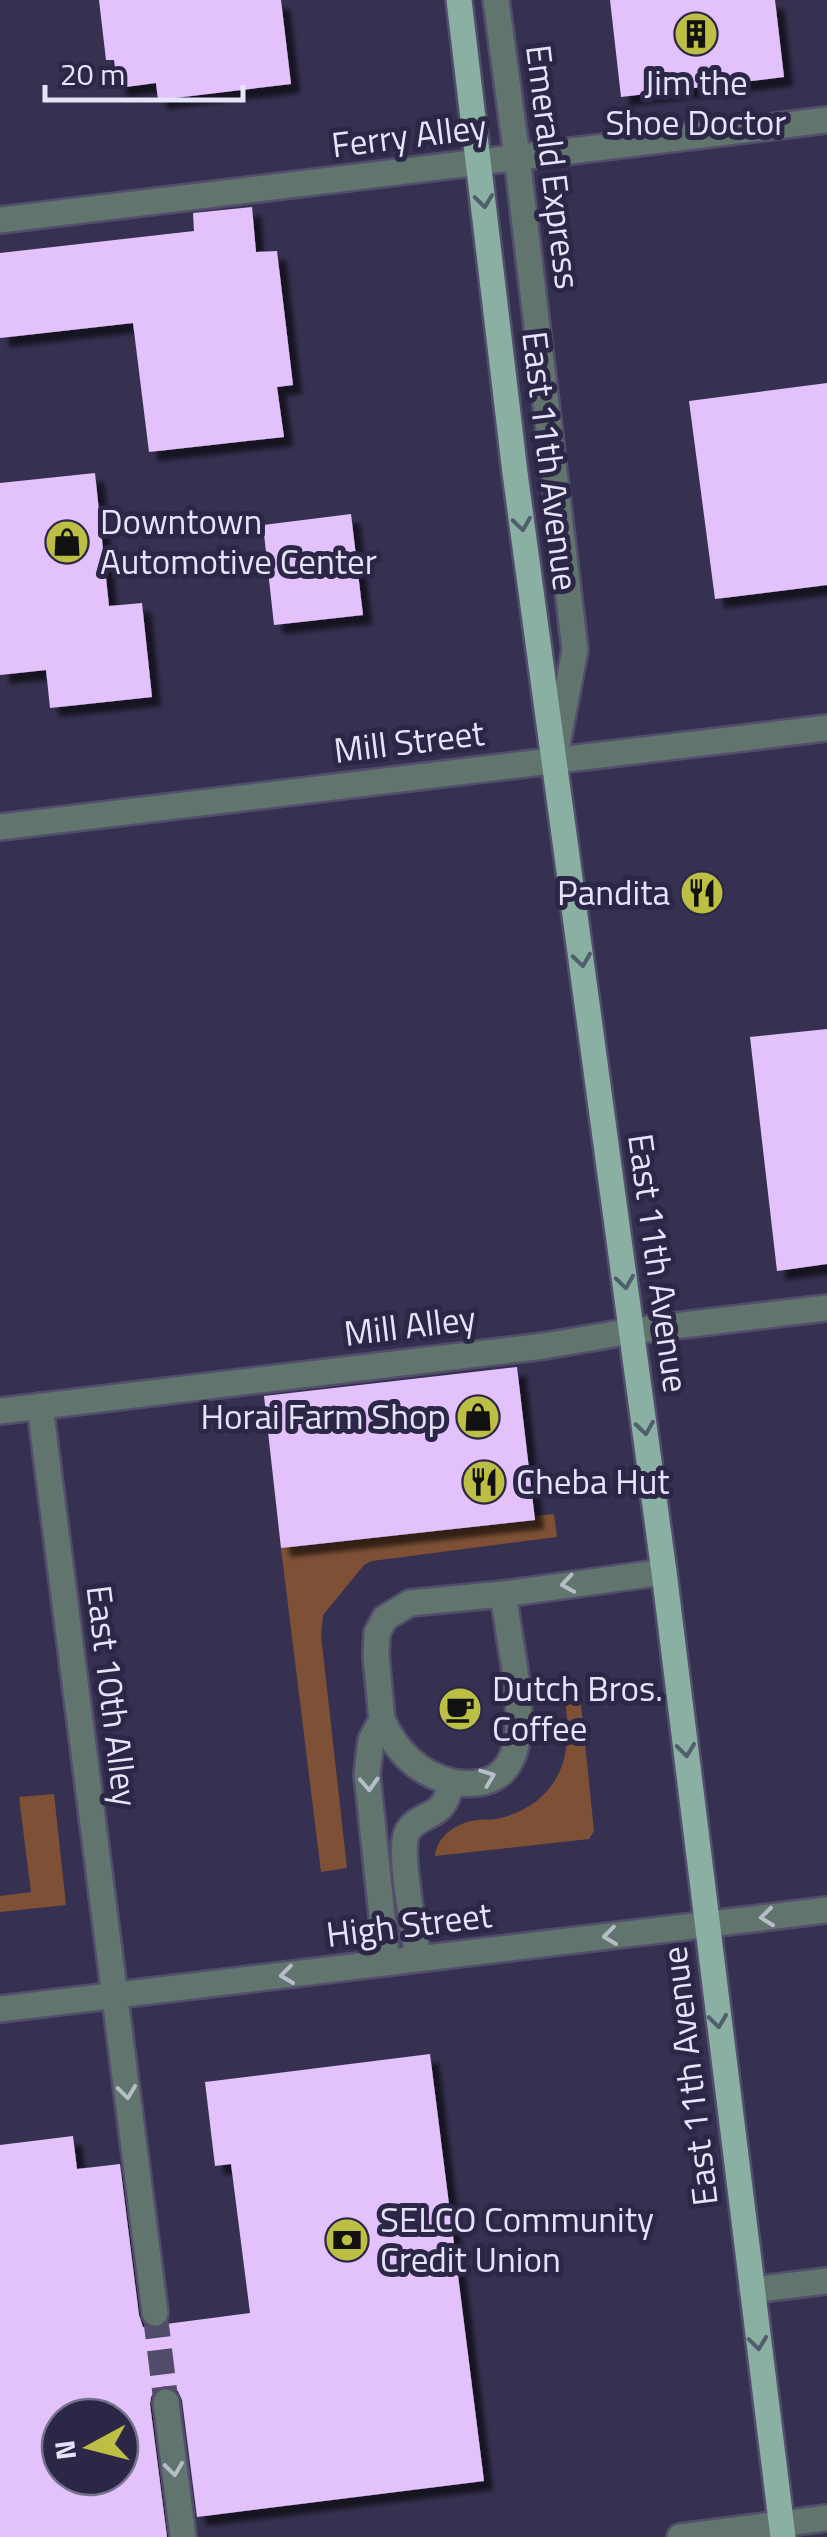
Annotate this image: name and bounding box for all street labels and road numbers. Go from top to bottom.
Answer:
street label: Emerald Express [512,42,596,292]
street label: Ferry Alley [328,99,489,171]
street label: East 11th Avenue [508,328,594,594]
street label: Mill Street [331,705,487,777]
street label: East 11th Avenue [614,1130,704,1396]
street label: Mill Alley [341,1290,479,1360]
street label: East 10th Alley [73,1582,153,1810]
street label: High Street [323,1887,495,1961]
street label: East 11th Avenue [646,1943,732,2209]

